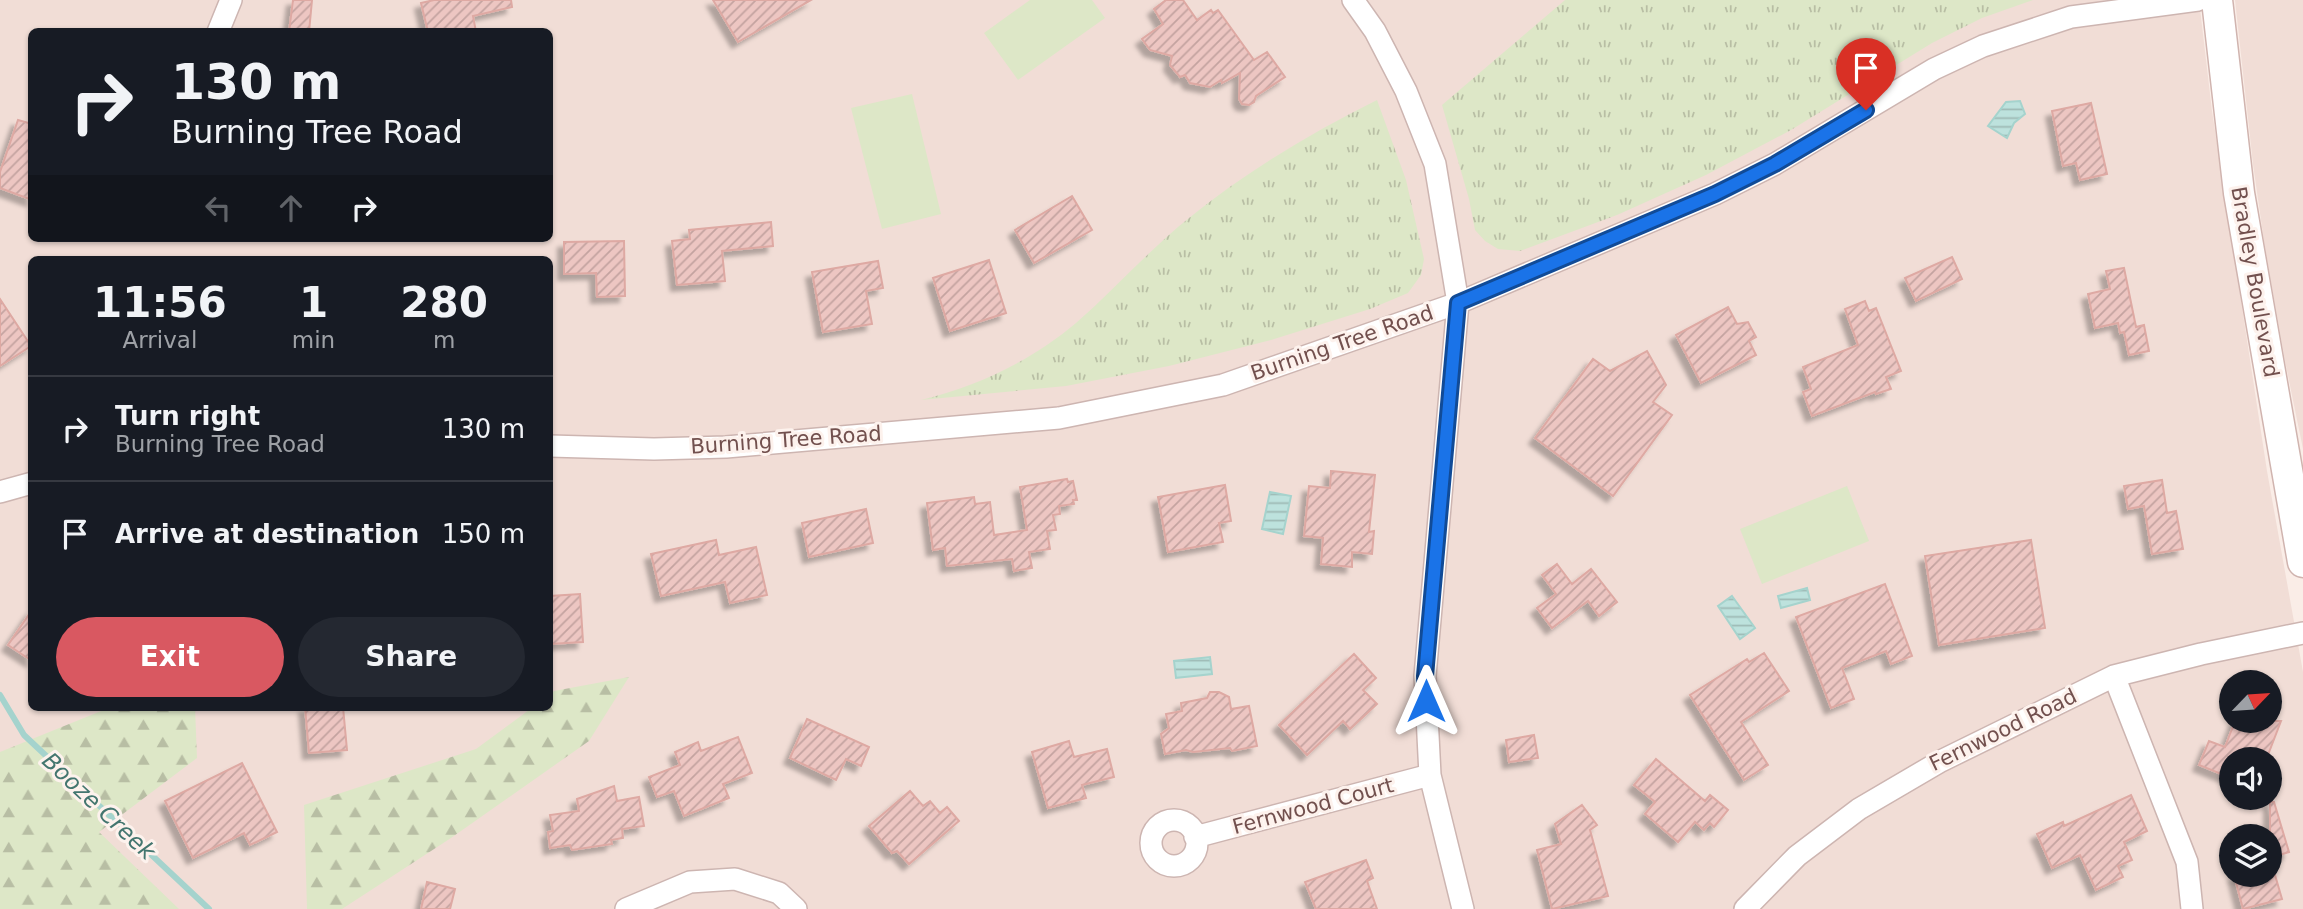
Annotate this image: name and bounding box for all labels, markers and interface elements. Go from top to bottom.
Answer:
pin [1836,38,1896,110]
icon: arrive [1847,49,1885,87]
text: 130 m [171,54,341,111]
icon: right [56,56,147,147]
text: Burning Tree Road [171,113,463,151]
street label: Bradley Boulevard [2226,185,2284,379]
icon: left [199,189,237,227]
icon: ahead [272,189,310,227]
icon: right [345,189,383,227]
text: 11:56 [93,278,227,327]
text: 1 [299,278,328,327]
text: 280 [400,278,488,327]
street label: Burning Tree Road [1248,300,1436,386]
text: Arrival [123,327,197,353]
text: min [292,327,335,353]
text: m [433,327,455,353]
text: Turn right [115,401,260,431]
icon: right [56,410,94,448]
text: 130 m [442,414,525,444]
street label: Burning Tree Road [690,421,882,459]
text: Burning Tree Road [115,431,325,457]
icon: arrive [56,515,94,553]
text: Arrive at destination [115,519,419,549]
text: 150 m [442,519,525,549]
button: Exit [56,617,284,697]
button: Share [298,617,525,697]
position arrow [1389,664,1463,738]
north arrow [2219,670,2282,733]
map controls [2219,670,2282,887]
street label: Fernwood Road [1925,684,2081,776]
water label: Booze Creek [37,747,162,866]
button: sound [2219,747,2282,810]
street label: Fernwood Court [1230,773,1396,839]
button: layers [2219,824,2282,887]

